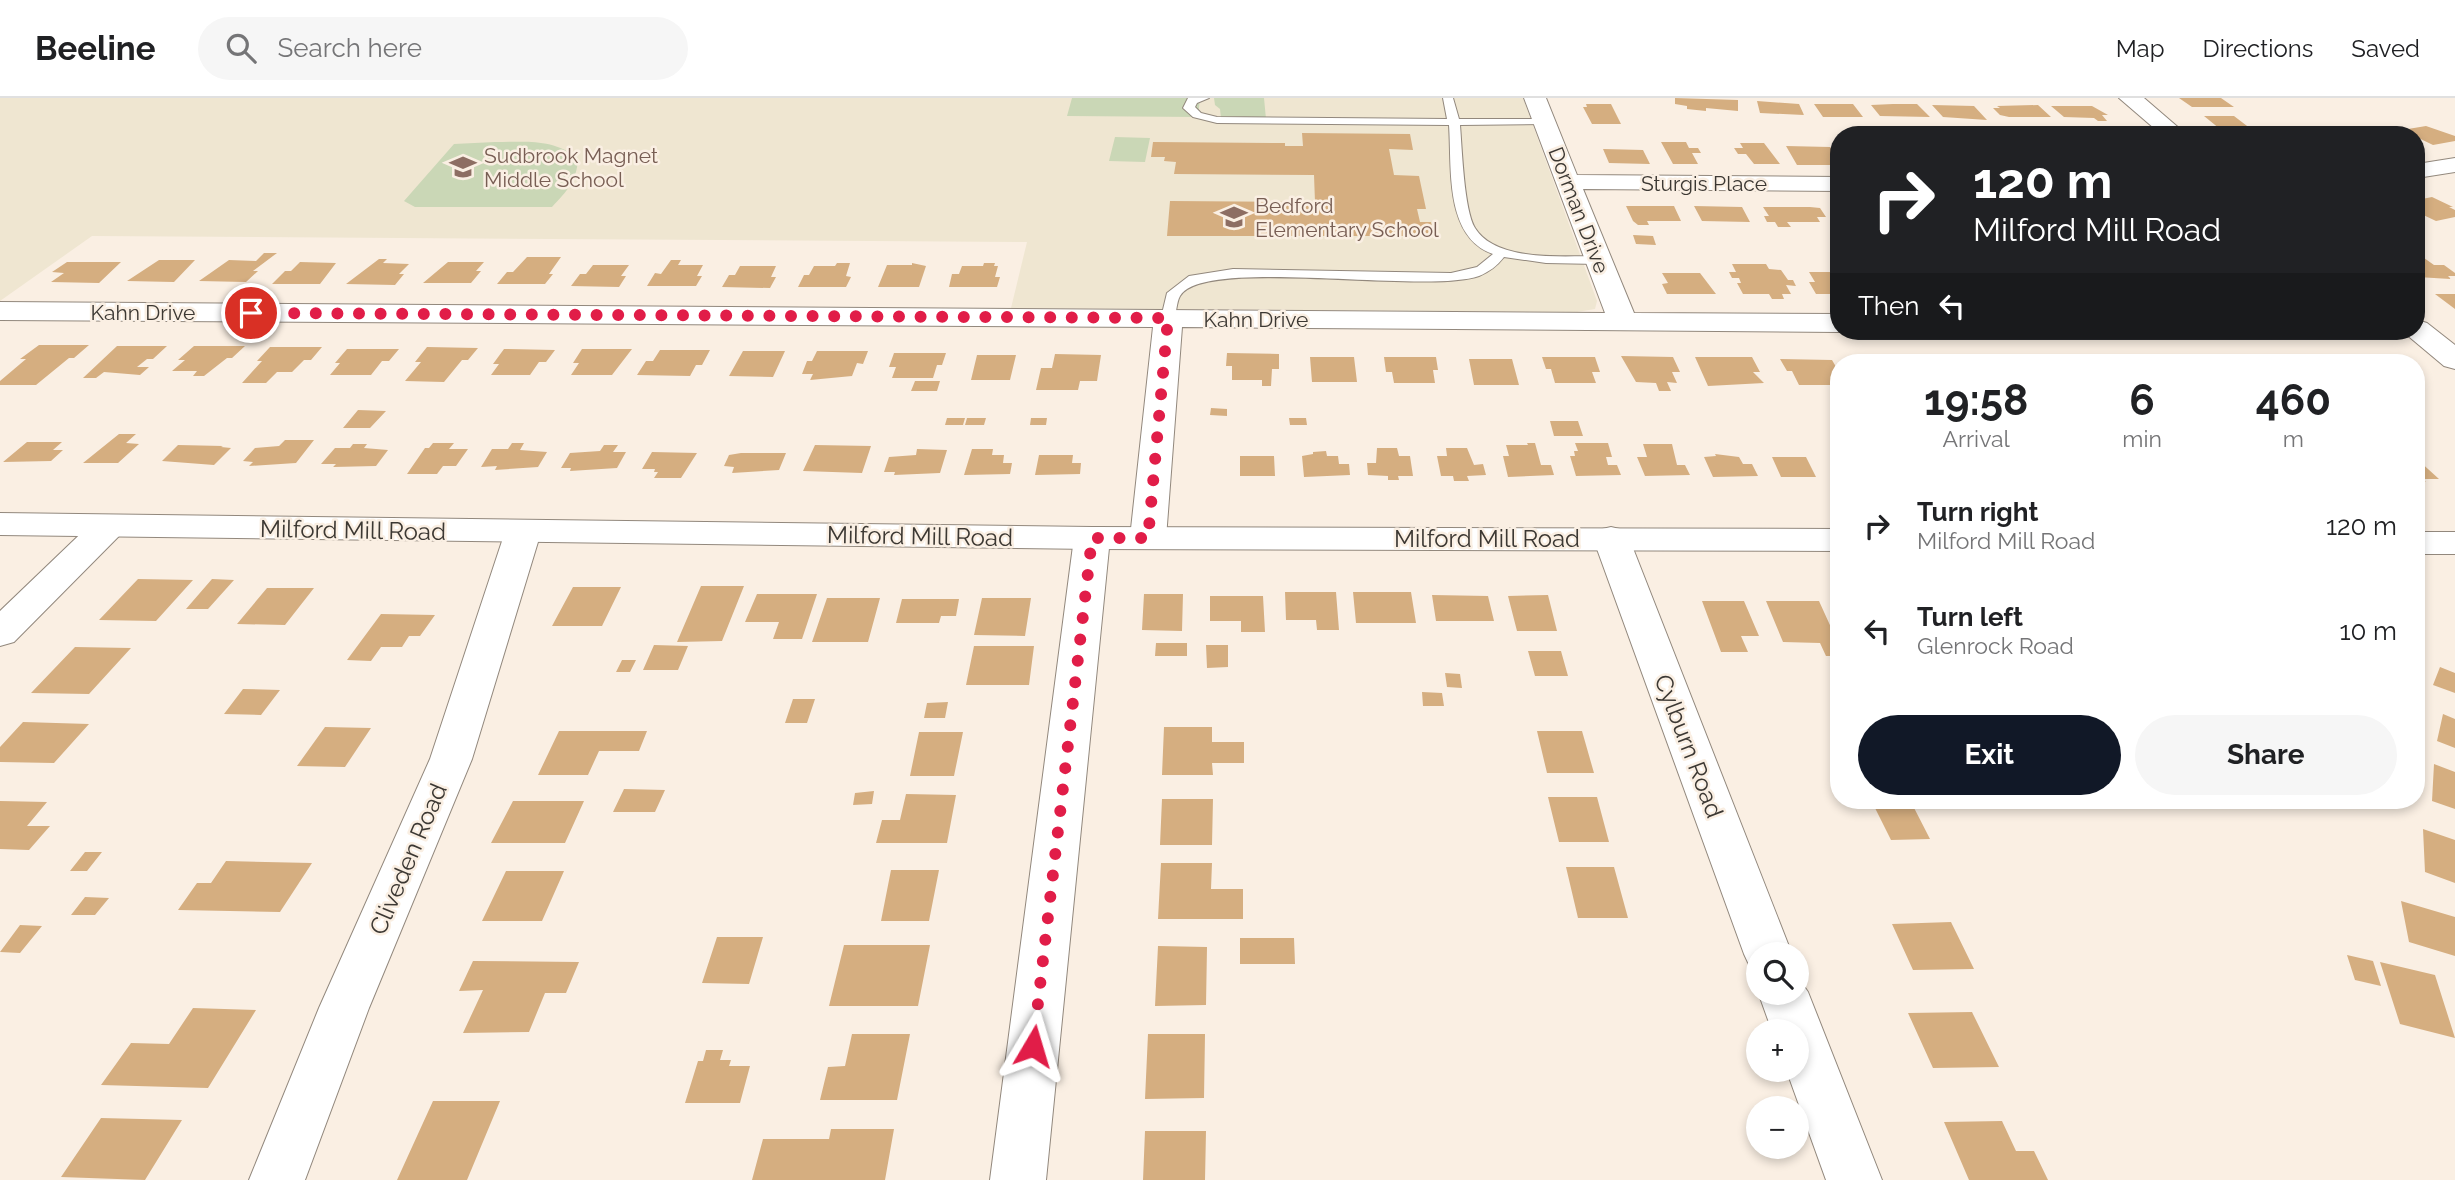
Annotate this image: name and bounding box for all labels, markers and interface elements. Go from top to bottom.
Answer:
search box [198,17,688,80]
text: Beeline [35,29,156,68]
icon: search [222,29,260,67]
text: Search here [278,33,422,63]
text: Map [2116,34,2165,63]
text: Directions [2203,34,2313,63]
text: Saved [2351,34,2420,63]
place label: Sudbrook Magnet Middle School [484,143,658,192]
street label: Dorman Drive [1543,143,1615,277]
school or university icon: Sudbrook Magnet Middle School [448,152,478,182]
text: 120 m [1973,152,2112,209]
icon: right [1858,154,1949,245]
street label: Sturgis Place [1641,171,1767,196]
place label: Bedford Elementary School [1255,193,1439,242]
school or university icon: Bedford Elementary School [1219,202,1249,232]
text: Milford Mill Road [1973,211,2221,248]
pin [221,283,281,343]
icon: left [1933,287,1971,325]
text: Then [1858,291,1919,321]
icon: arrive [232,294,270,332]
street label: Kahn Drive [91,300,195,325]
street label: Kahn Drive [1204,307,1308,332]
text: 19:58 [1924,376,2028,425]
text: 6 [2129,376,2155,425]
text: 460 [2256,376,2331,425]
text: Arrival [1942,425,2010,452]
text: min [2122,425,2162,452]
text: m [2283,425,2304,452]
text: Turn right [1917,497,2038,527]
icon: right [1858,507,1896,545]
text: 120 m [2326,511,2397,541]
street label: Milford Mill Road [260,514,446,546]
street label: Milford Mill Road [827,520,1013,552]
street label: Milford Mill Road [1394,524,1580,553]
text: Milford Mill Road [1917,527,2095,554]
text: Turn left [1917,602,2023,632]
icon: left [1858,612,1896,650]
text: 10 m [2339,616,2397,646]
text: Glenrock Road [1917,632,2074,659]
street label: Cylburn Road [1648,670,1730,822]
button: Exit [1858,715,2121,795]
button: Share [2135,715,2397,795]
street label: Cliveden Road [363,779,453,939]
map controls [1746,942,1809,1159]
button: search [1746,942,1809,1005]
position arrow [996,1009,1070,1083]
button: + [1746,1019,1809,1082]
button: − [1746,1096,1809,1159]

